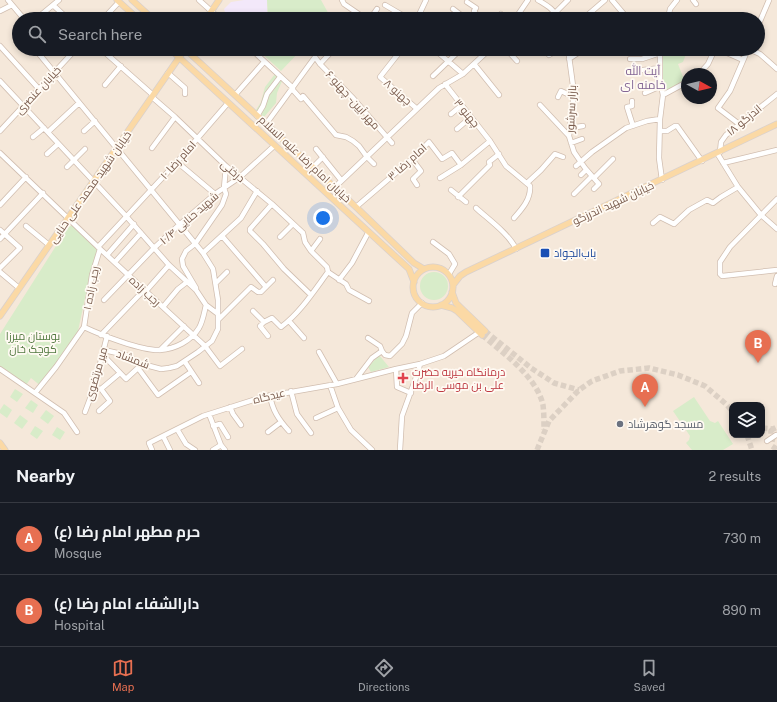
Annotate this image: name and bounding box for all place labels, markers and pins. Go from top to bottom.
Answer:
marker: باب‌الجواد [539,247,551,259]
place label: باب‌الجواد [554,247,596,260]
pin: B [745,330,771,363]
place label: درمانگاه خیریه حضرت علی بن موسی الرضا [412,366,505,392]
marker: درمانگاه خیریه حضرت علی بن موسی الرضا [397,372,409,384]
pin: A [632,374,658,407]
place label: مسجد گوهرشاد [628,418,703,431]
marker: مسجد گوهرشاد [615,419,625,429]

